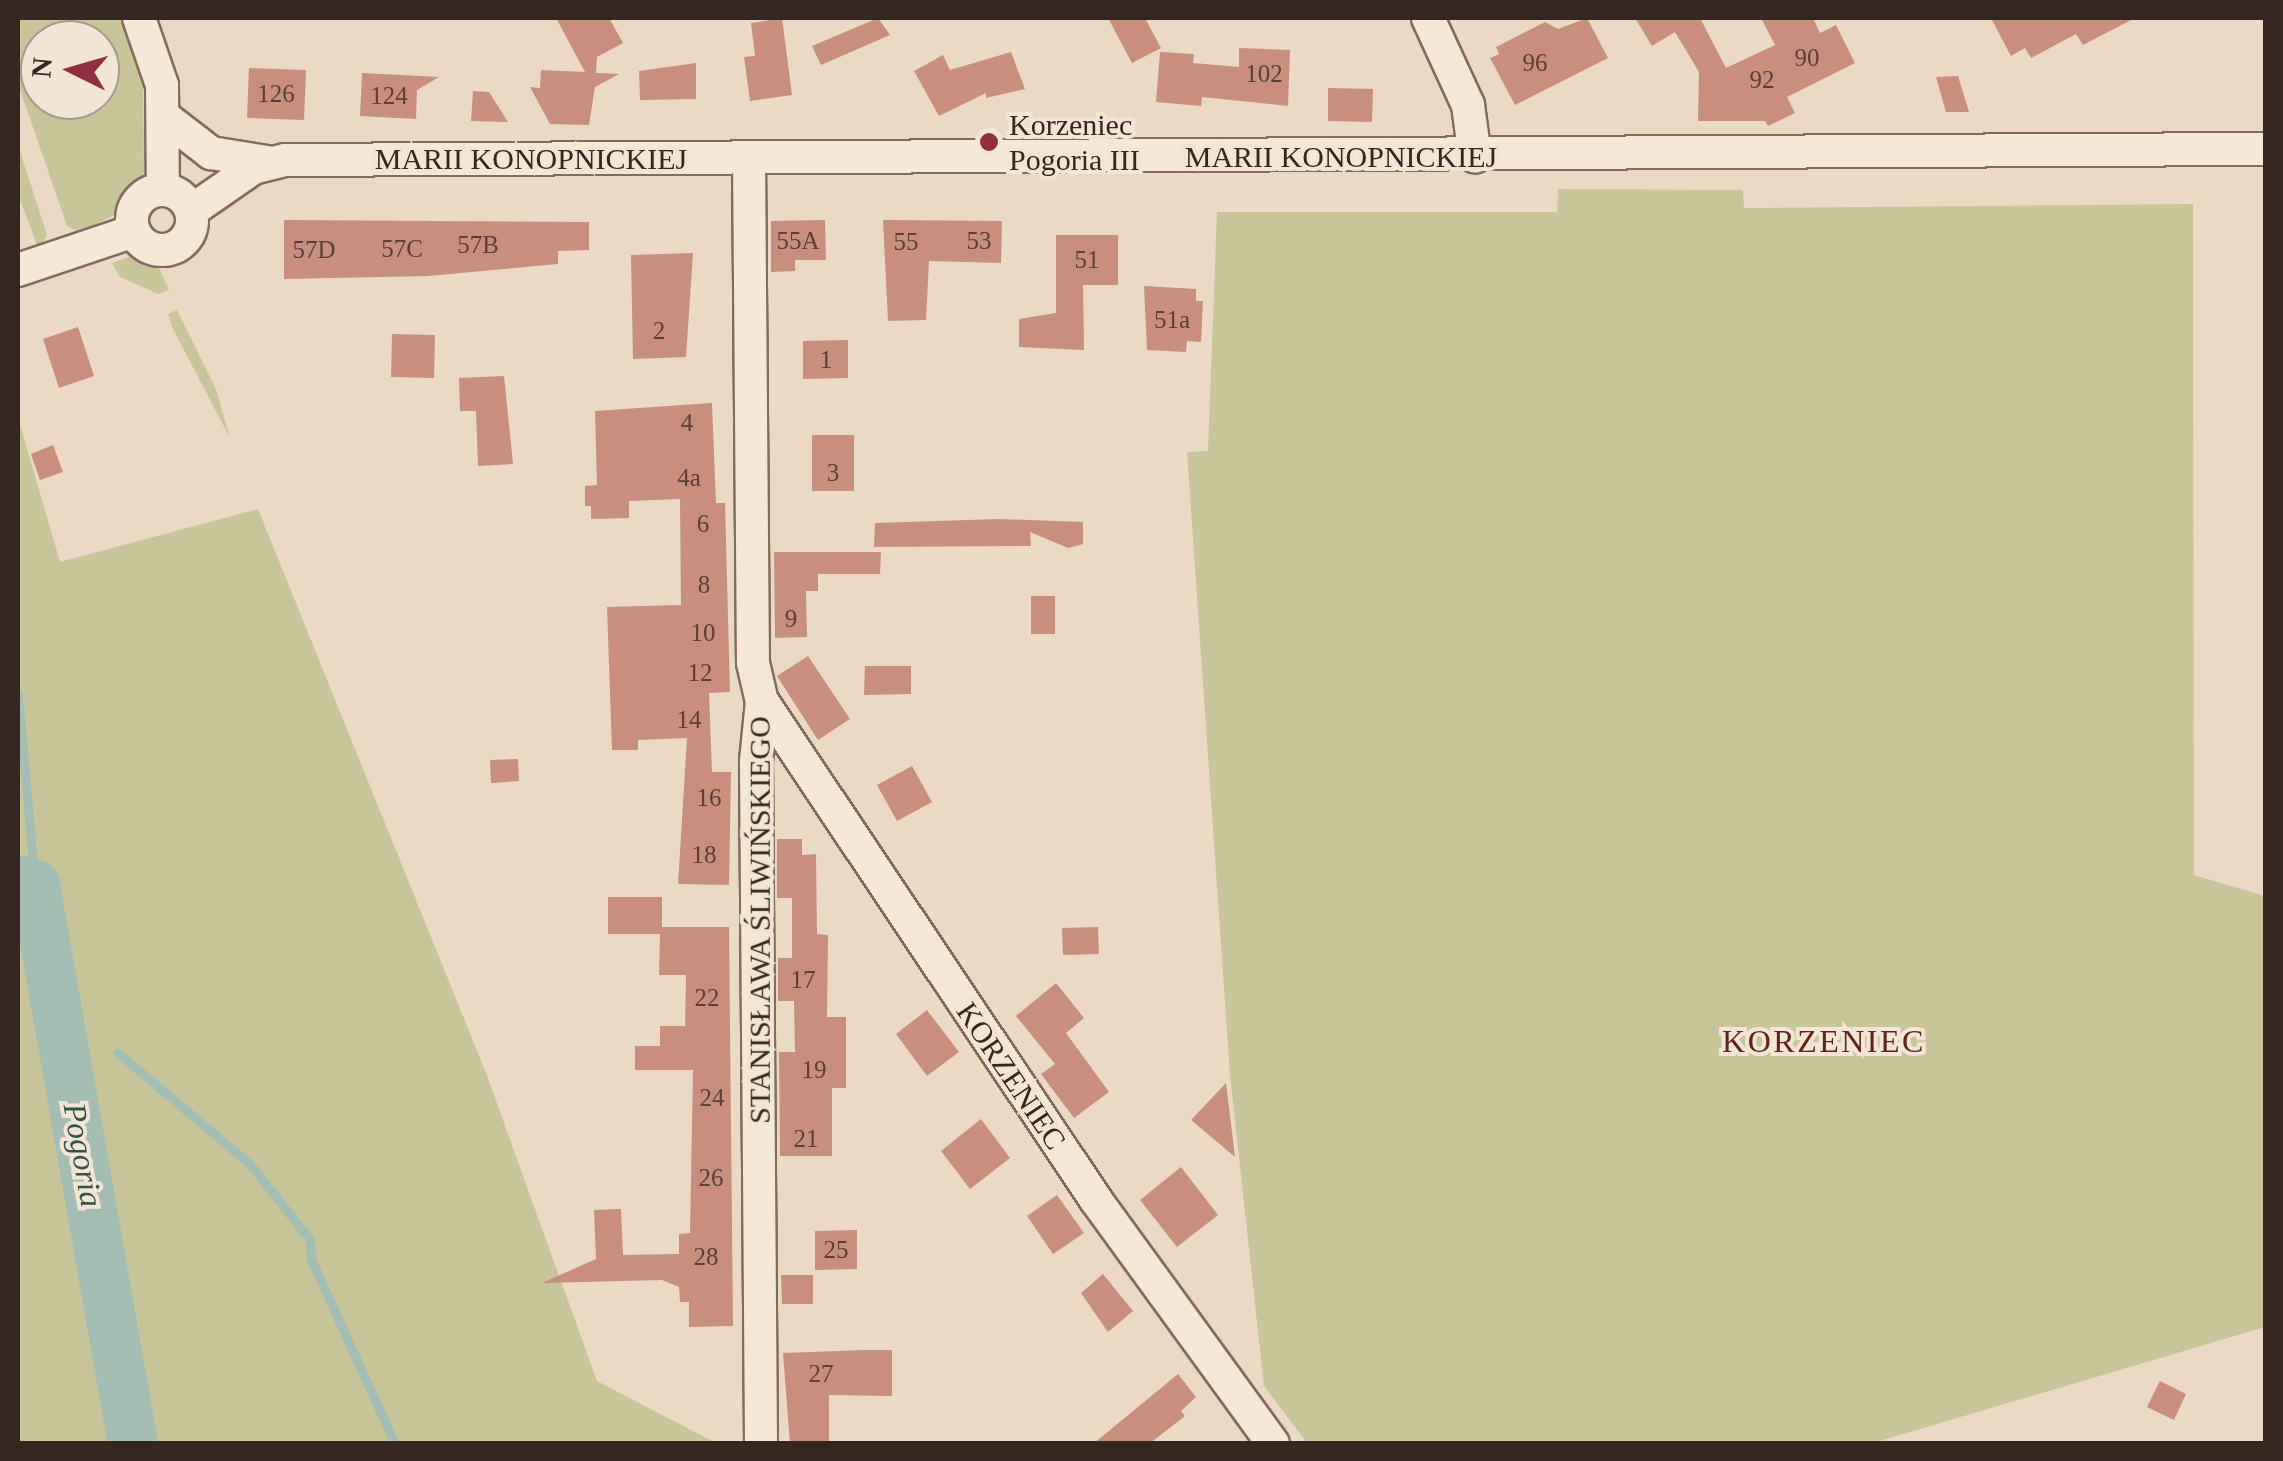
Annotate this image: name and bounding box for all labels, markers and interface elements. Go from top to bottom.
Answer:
north arrow [20,20,120,120]
house number: 90 [1794,43,1820,73]
house number: 96 [1522,48,1548,78]
text: N [25,56,58,79]
house number: 102 [1245,59,1283,89]
house number: 92 [1750,65,1774,95]
house number: 126 [257,79,295,109]
house number: 124 [370,81,408,111]
place label: Korzeniec Pogoria III [1009,107,1140,178]
marker: Korzeniec Pogoria III [978,131,1000,153]
street label: MARII KONOPNICKIEJ [1185,139,1497,175]
street label: MARII KONOPNICKIEJ [375,141,687,177]
house number: 55A [776,226,820,256]
house number: 53 [966,226,992,256]
house number: 55 [894,227,918,257]
house number: 57B [457,230,499,260]
house number: 57C [381,234,423,264]
house number: 57D [292,235,336,265]
house number: 51 [1074,245,1100,275]
house number: 51a [1154,305,1190,335]
house number: 2 [653,316,665,346]
house number: 1 [820,345,832,375]
house number: 4 [681,408,693,438]
house number: 3 [827,458,839,488]
house number: 4a [677,463,701,493]
house number: 6 [697,509,709,539]
house number: 8 [698,570,710,600]
house number: 9 [785,604,797,634]
house number: 10 [690,618,716,648]
house number: 12 [688,658,712,688]
house number: 14 [676,705,702,735]
street label: STANISŁAWA ŚLIWIŃSKIEGO [742,715,778,1125]
house number: 16 [696,783,722,813]
house number: 18 [692,840,716,870]
house number: 17 [790,965,816,995]
house number: 22 [694,983,720,1013]
street label: KORZENIEC [949,995,1073,1157]
district label: KORZENIEC [1722,1022,1926,1060]
house number: 19 [802,1055,826,1085]
house number: 24 [700,1083,724,1113]
water label: Pogoria [55,1100,111,1210]
house number: 21 [794,1124,818,1154]
house number: 26 [698,1163,724,1193]
house number: 25 [824,1235,848,1265]
house number: 28 [694,1242,718,1272]
house number: 27 [808,1359,834,1389]

